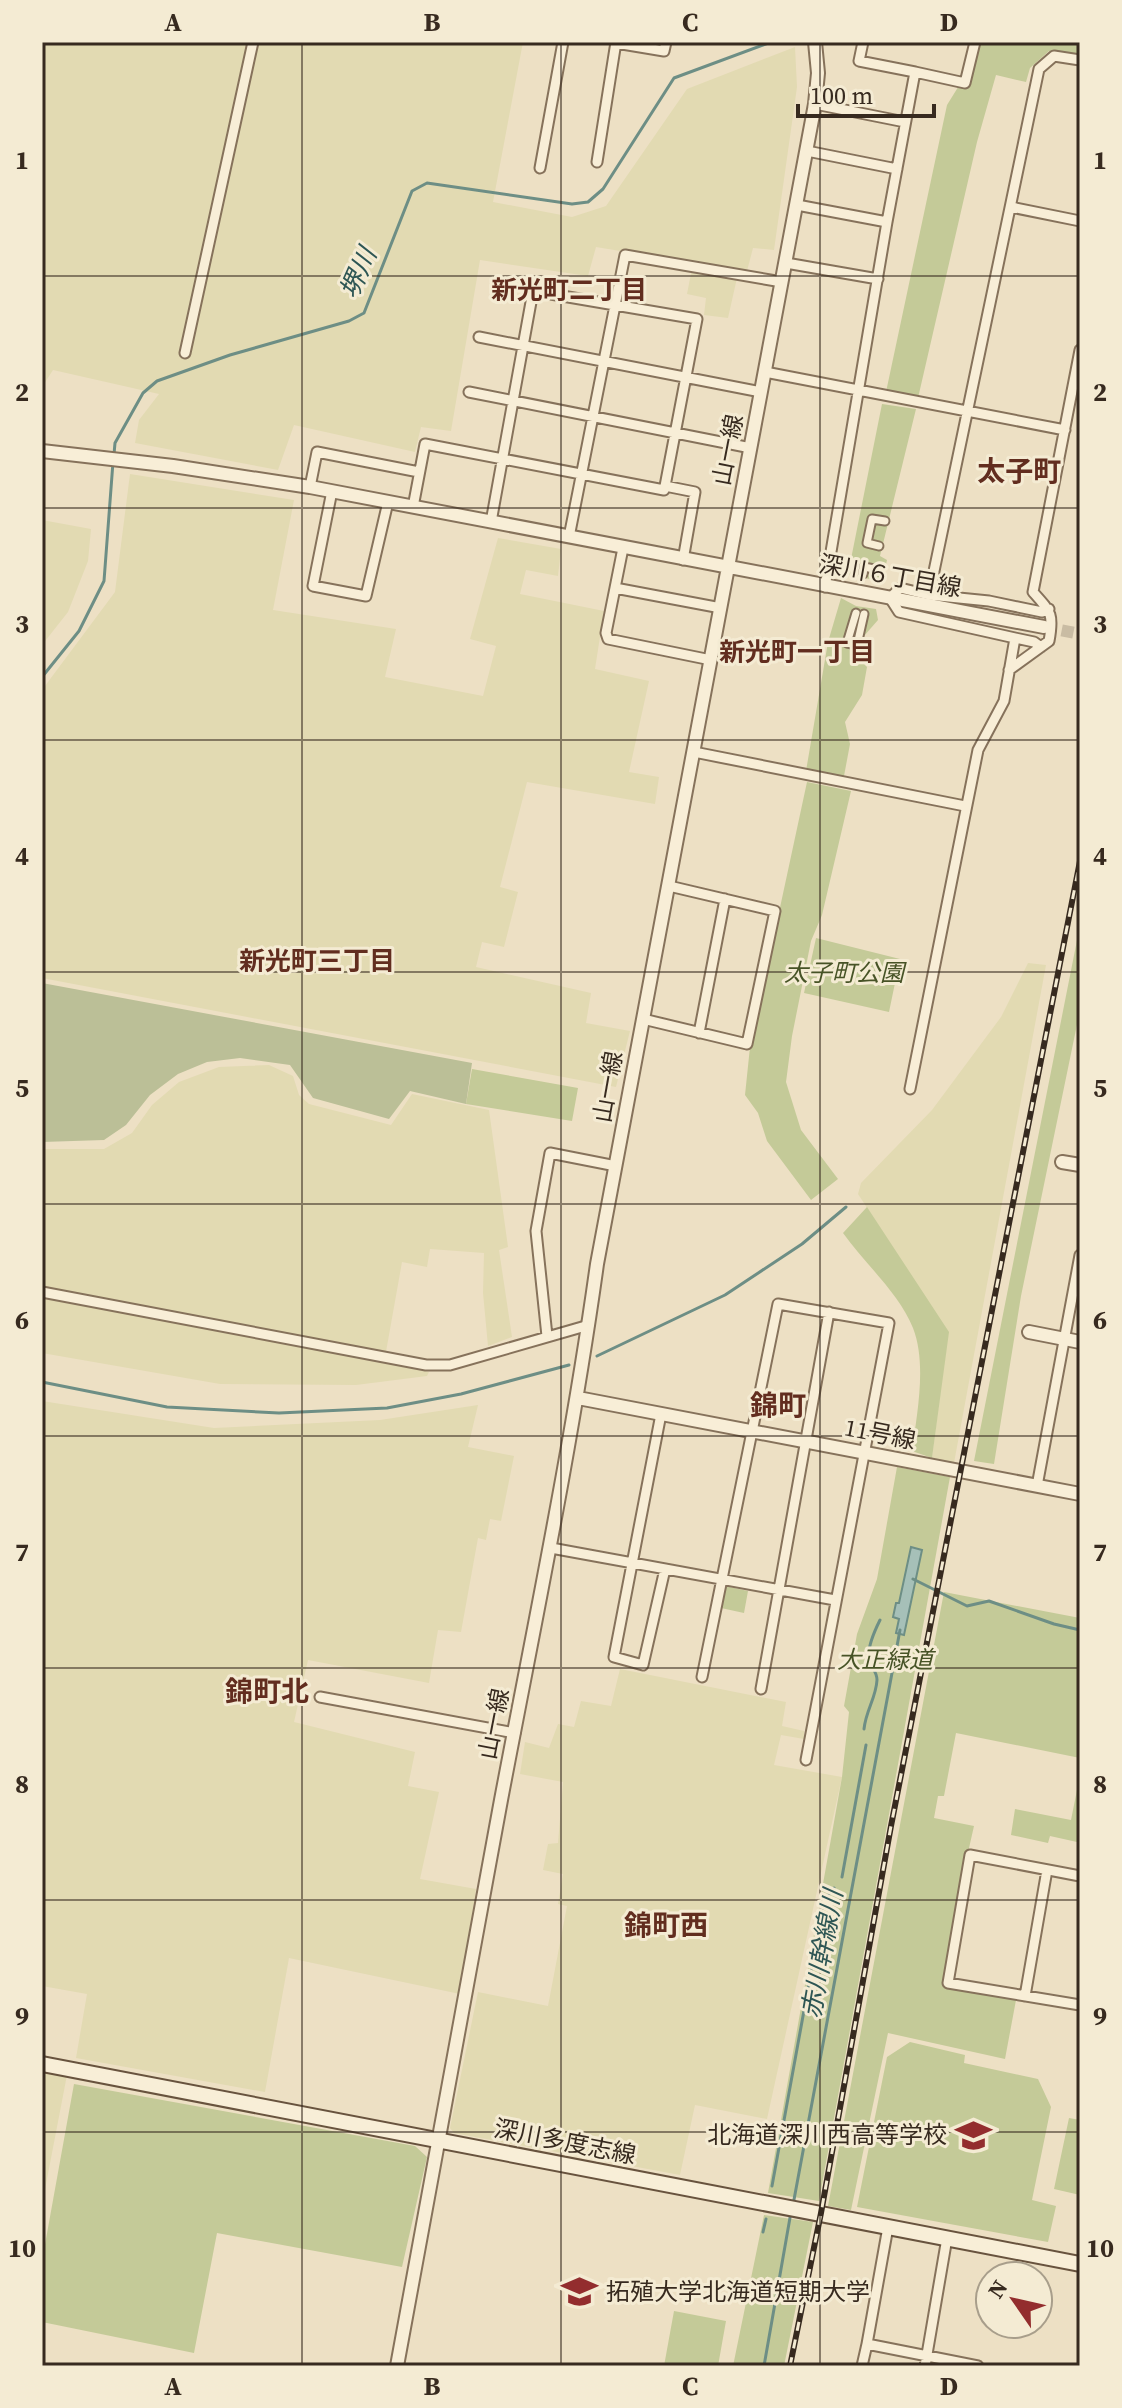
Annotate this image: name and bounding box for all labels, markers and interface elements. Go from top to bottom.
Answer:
text: A [164,4,182,40]
text: B [424,4,441,40]
text: C [682,4,698,40]
text: D [940,4,958,40]
scale bar [798,68,934,118]
text: 100 m [810,79,873,112]
text: 1 [15,142,29,178]
text: 1 [1093,142,1107,178]
water label: 堺川 [331,239,386,304]
district label: 新光町二丁目 [491,272,647,308]
text: 2 [15,374,29,410]
text: 2 [1093,374,1107,410]
street label: 山一線 [704,411,751,488]
district label: 太子町 [977,452,1061,490]
street label: 深川６丁目線 [816,547,964,604]
text: 3 [15,606,29,642]
text: 3 [1093,606,1107,642]
district label: 新光町一丁目 [719,634,875,670]
text: 4 [15,838,29,874]
text: 4 [1093,838,1107,874]
district label: 新光町三丁目 [239,943,395,979]
park label: 太子町公園 [784,956,907,989]
street label: 山一線 [585,1049,630,1125]
text: 5 [15,1070,29,1106]
text: 5 [1093,1070,1107,1106]
text: 6 [15,1302,29,1338]
text: 6 [1093,1302,1107,1338]
district label: 錦町 [750,1386,806,1424]
street label: 11号線 [842,1410,919,1457]
text: 7 [15,1534,29,1570]
text: 7 [1093,1534,1107,1570]
park label: 大正緑道 [837,1643,937,1676]
district label: 錦町北 [225,1672,309,1710]
street label: 山一線 [470,1685,517,1762]
text: 8 [15,1766,29,1802]
text: 8 [1093,1766,1107,1802]
water label: 赤川幹線川 [793,1884,852,2021]
district label: 錦町西 [624,1906,708,1944]
text: 9 [15,1998,29,2034]
text: 9 [1093,1998,1107,2034]
street label: 深川多度志線 [491,2112,639,2171]
school or university icon: 北海道深川西高等学校 [954,2116,992,2154]
place label: 北海道深川西高等学校 [707,2118,947,2151]
text: 10 [8,2230,36,2266]
text: 10 [1086,2230,1114,2266]
north arrow [974,2260,1054,2340]
school or university icon: 拓殖大学北海道短期大学 [561,2273,599,2311]
text: N [981,2274,1014,2304]
place label: 拓殖大学北海道短期大学 [606,2275,870,2308]
text: A [164,2368,182,2404]
text: B [424,2368,441,2404]
text: C [682,2368,698,2404]
text: D [940,2368,958,2404]

